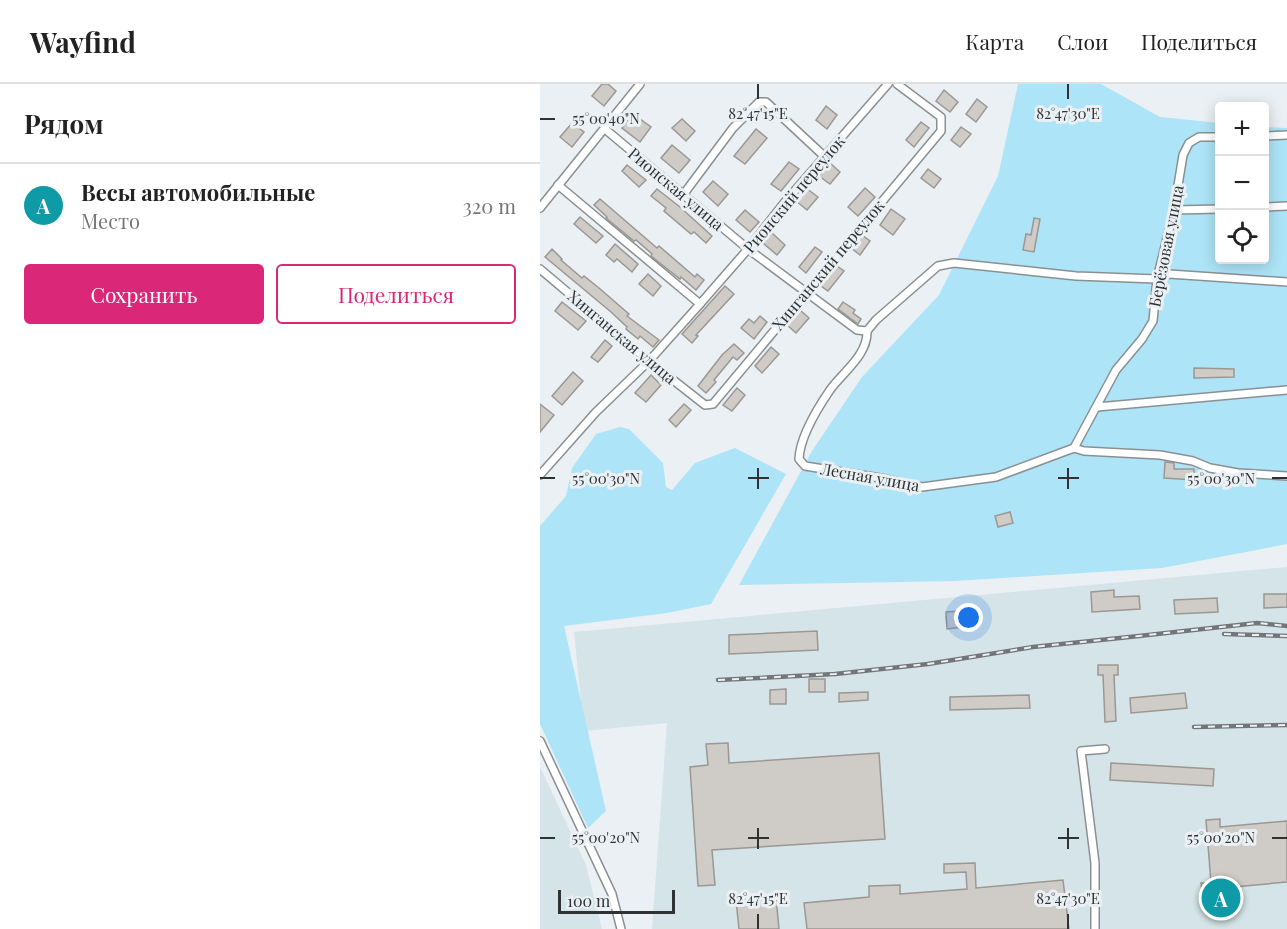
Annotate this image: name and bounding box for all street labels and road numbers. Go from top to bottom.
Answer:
street label: Рионский переулок [738,131,849,257]
street label: Рионская улица [624,142,729,235]
street label: Берёзовая улица [1143,183,1188,309]
street label: Хинганский переулок [767,195,889,334]
street label: Хинганская улица [564,285,681,388]
street label: Лесная улица [818,457,921,496]

